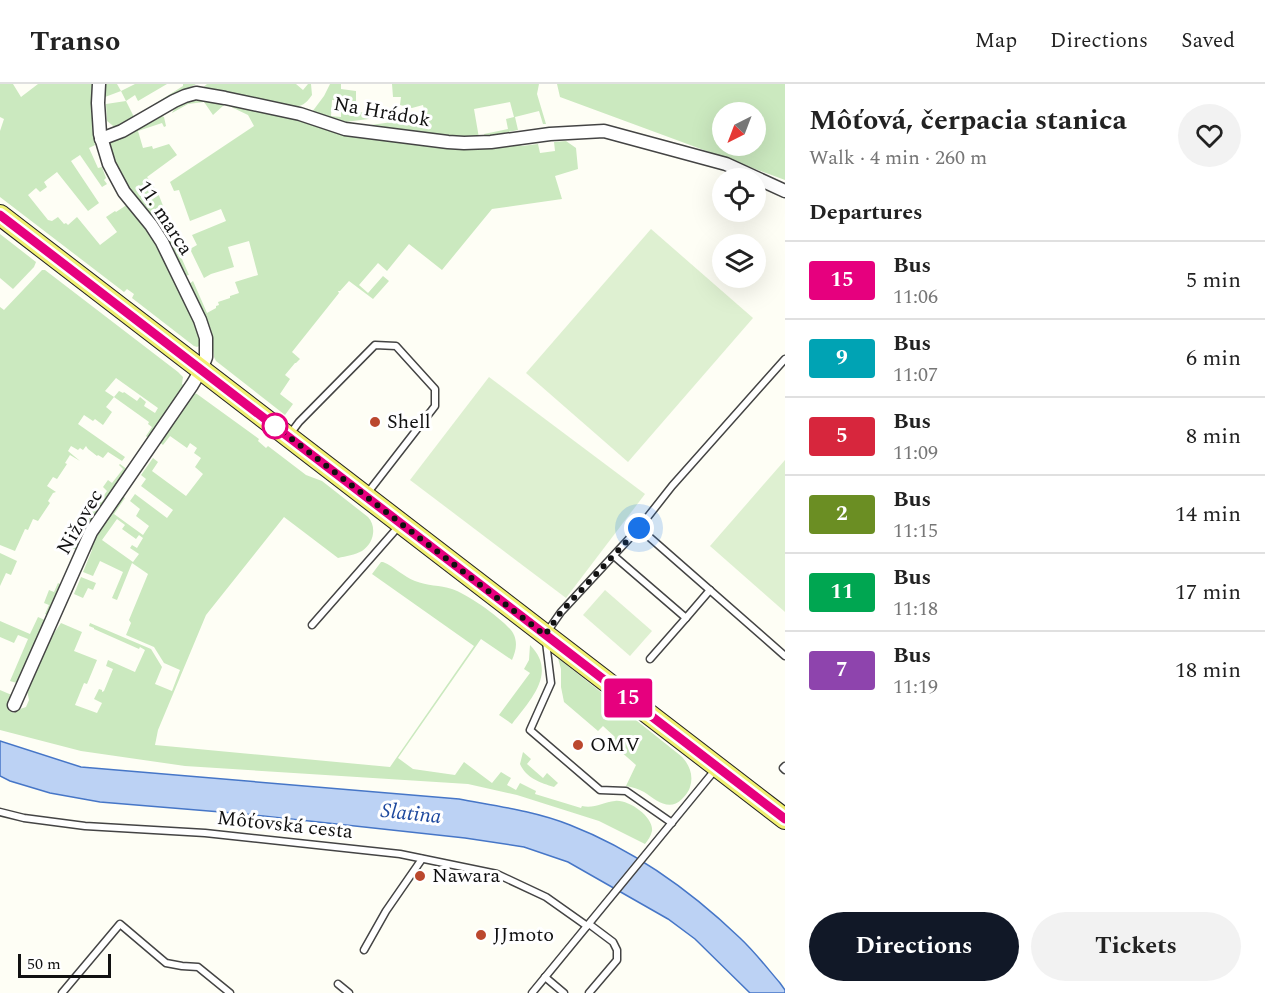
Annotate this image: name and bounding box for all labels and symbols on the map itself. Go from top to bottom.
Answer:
street label: Na Hrádok [331,89,433,135]
north arrow [712,102,766,156]
street label: 11. marca [129,175,201,262]
place label: Shell [387,407,431,437]
unlabelled marker [262,413,288,439]
marker: Shell [368,415,382,429]
street label: Nižovec [49,484,111,560]
your location [624,513,654,543]
line badge: 15 [601,678,655,718]
place label: OMV [590,730,640,760]
marker: OMV [571,738,585,752]
water label: Slatina [379,795,443,833]
street label: Môťovská cesta [216,803,355,847]
place label: Nawara [432,861,501,891]
marker: Nawara [413,869,427,883]
place label: JJmoto [493,920,554,950]
marker: JJmoto [474,928,488,942]
scale bar [18,951,111,978]

